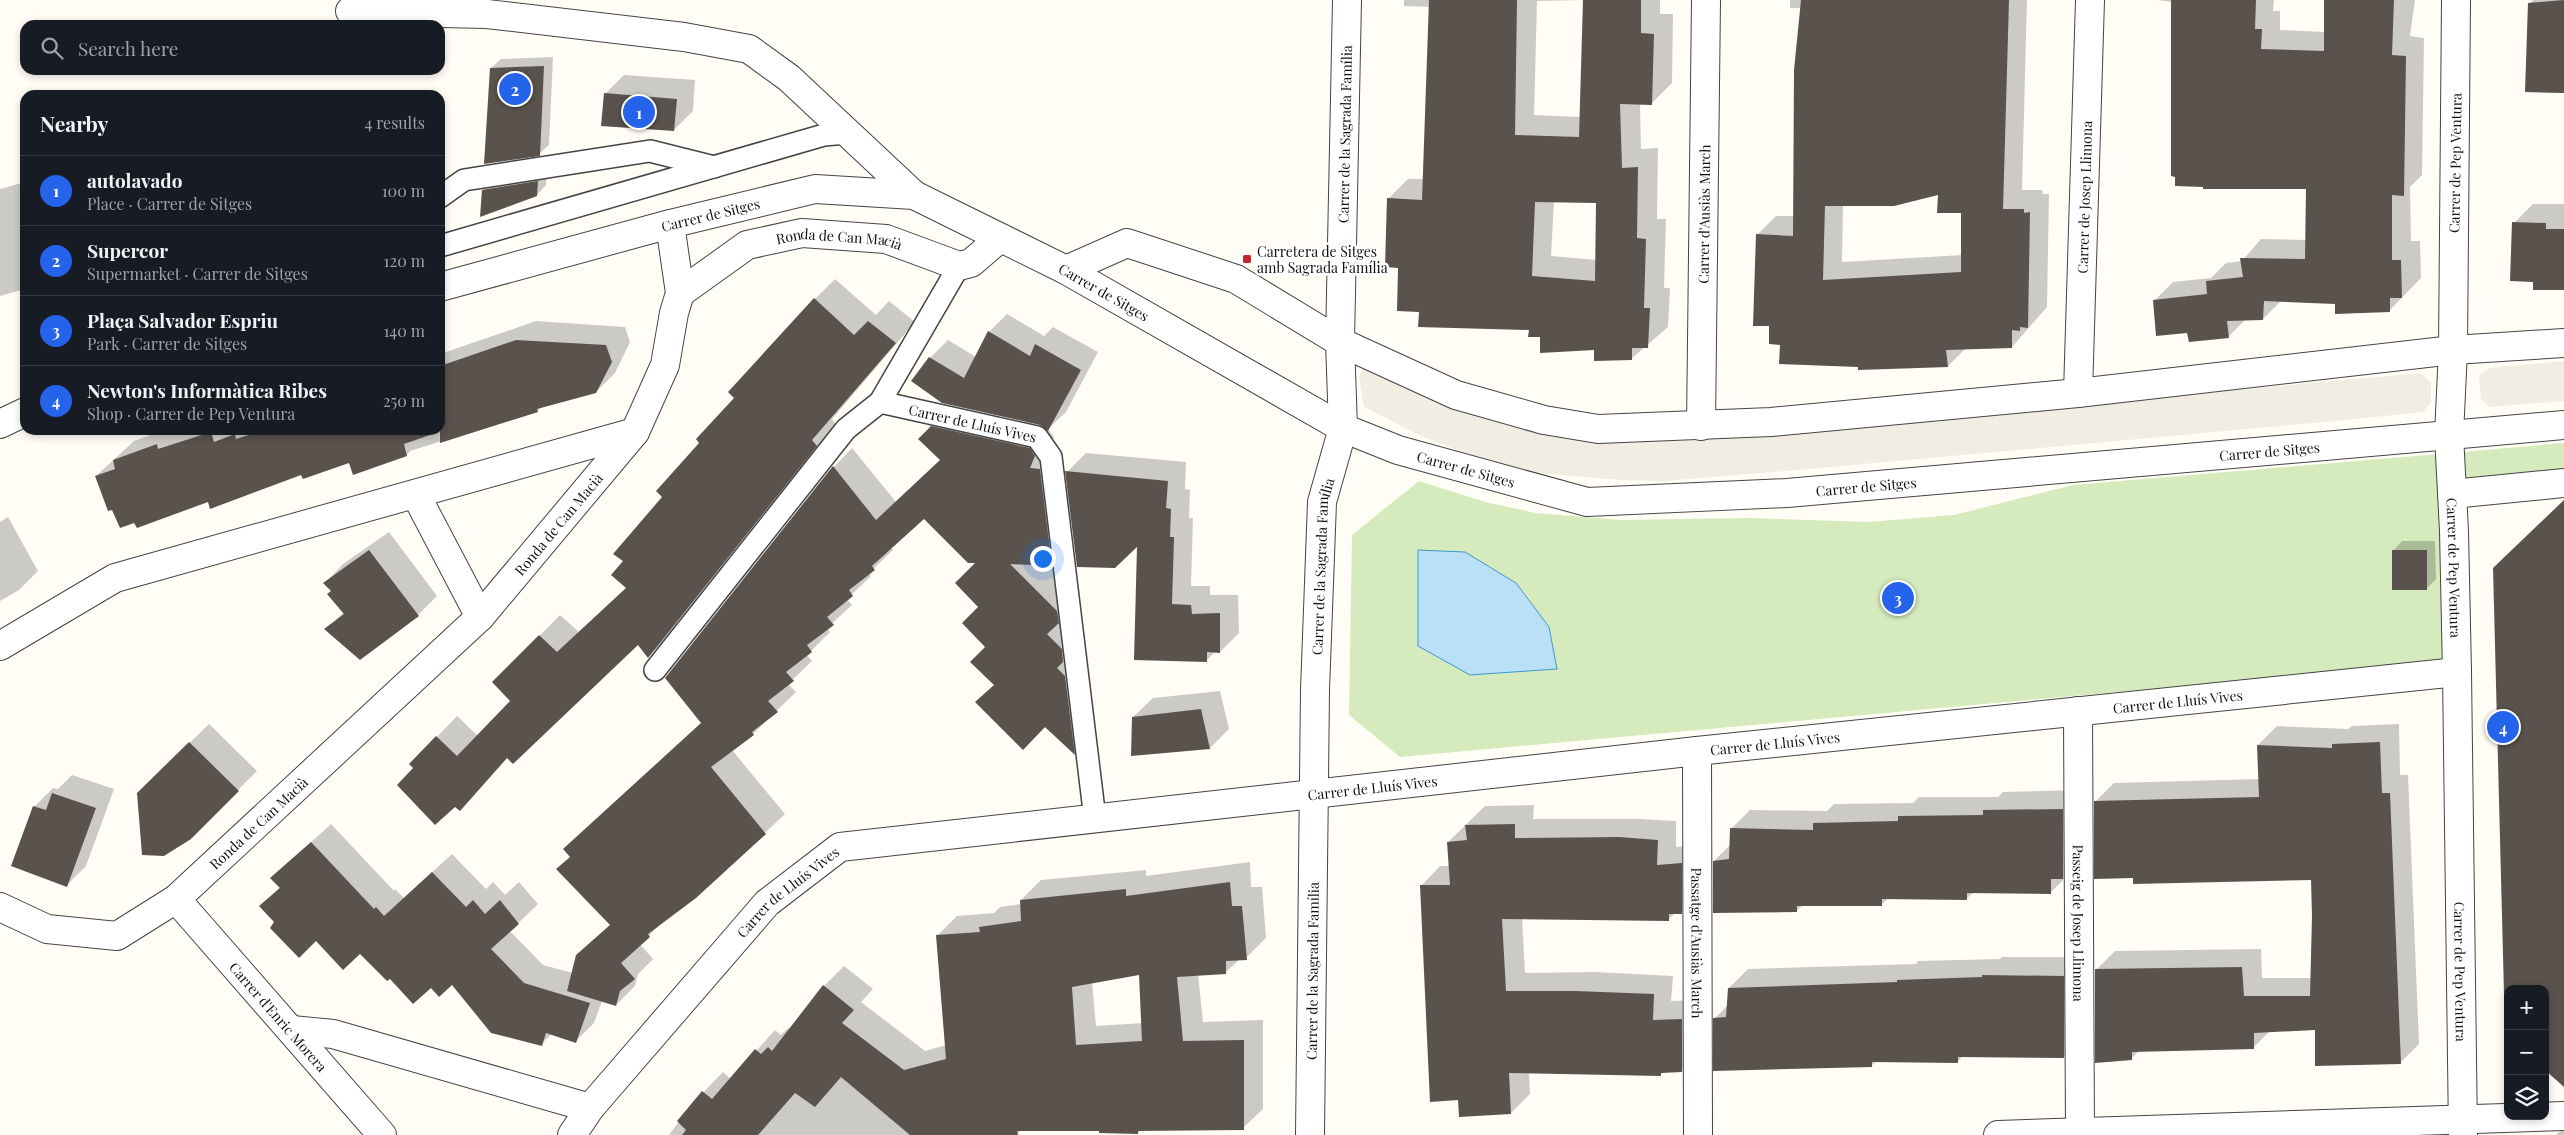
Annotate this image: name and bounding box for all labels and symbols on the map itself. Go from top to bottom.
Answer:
street label: Carrer de la Sagrada Família [1333,45,1356,223]
pin: 2 [499,70,531,108]
pin: 1 [623,93,655,131]
street label: Carrer de Pep Ventura [2444,93,2466,233]
street label: Carrer de Josep Llimona [2072,120,2096,274]
street label: Carrer d'Ausiàs March [1693,144,1714,284]
street label: Carrer de Sitges [659,193,762,236]
street label: Ronda de Can Macià [774,223,905,254]
place label: Carretera de Sitges amb Sagrada Família [1257,242,1388,277]
marker: Carretera de Sitges amb Sagrada Família [1241,253,1253,265]
street label: Carrer de Sitges [1056,258,1153,325]
street label: Carrer de Lluís Vives [907,399,1038,446]
street label: Carrer de Sitges [2218,437,2321,465]
street label: Carrer de Sitges [1415,446,1517,491]
street label: Ronda de Can Macià [510,469,606,579]
street label: Carrer de Sitges [1815,472,1917,500]
street label: Carrer de la Sagrada Família [1307,475,1338,655]
street label: Carrer de Pep Ventura [2443,497,2466,638]
your location [1030,546,1056,572]
pin: 3 [1882,579,1914,617]
street label: Carrer de Lluís Vives [2112,685,2244,717]
pin: 4 [2487,708,2519,746]
street label: Carrer de Lluís Vives [1709,727,1841,759]
street label: Carrer de Lluís Vives [1306,771,1438,804]
street label: Ronda de Can Macià [205,772,312,873]
street label: Carrer de Lluís Vives [732,842,843,941]
street label: Passeig de Josep Llimona [2069,844,2089,1002]
street label: Passatge d'Ausiàs March [1688,867,1707,1019]
street label: Carrer de la Sagrada Família [1301,882,1322,1060]
street label: Carrer de Pep Ventura [2450,902,2471,1042]
street label: Carrer d'Enric Morera [226,958,332,1075]

